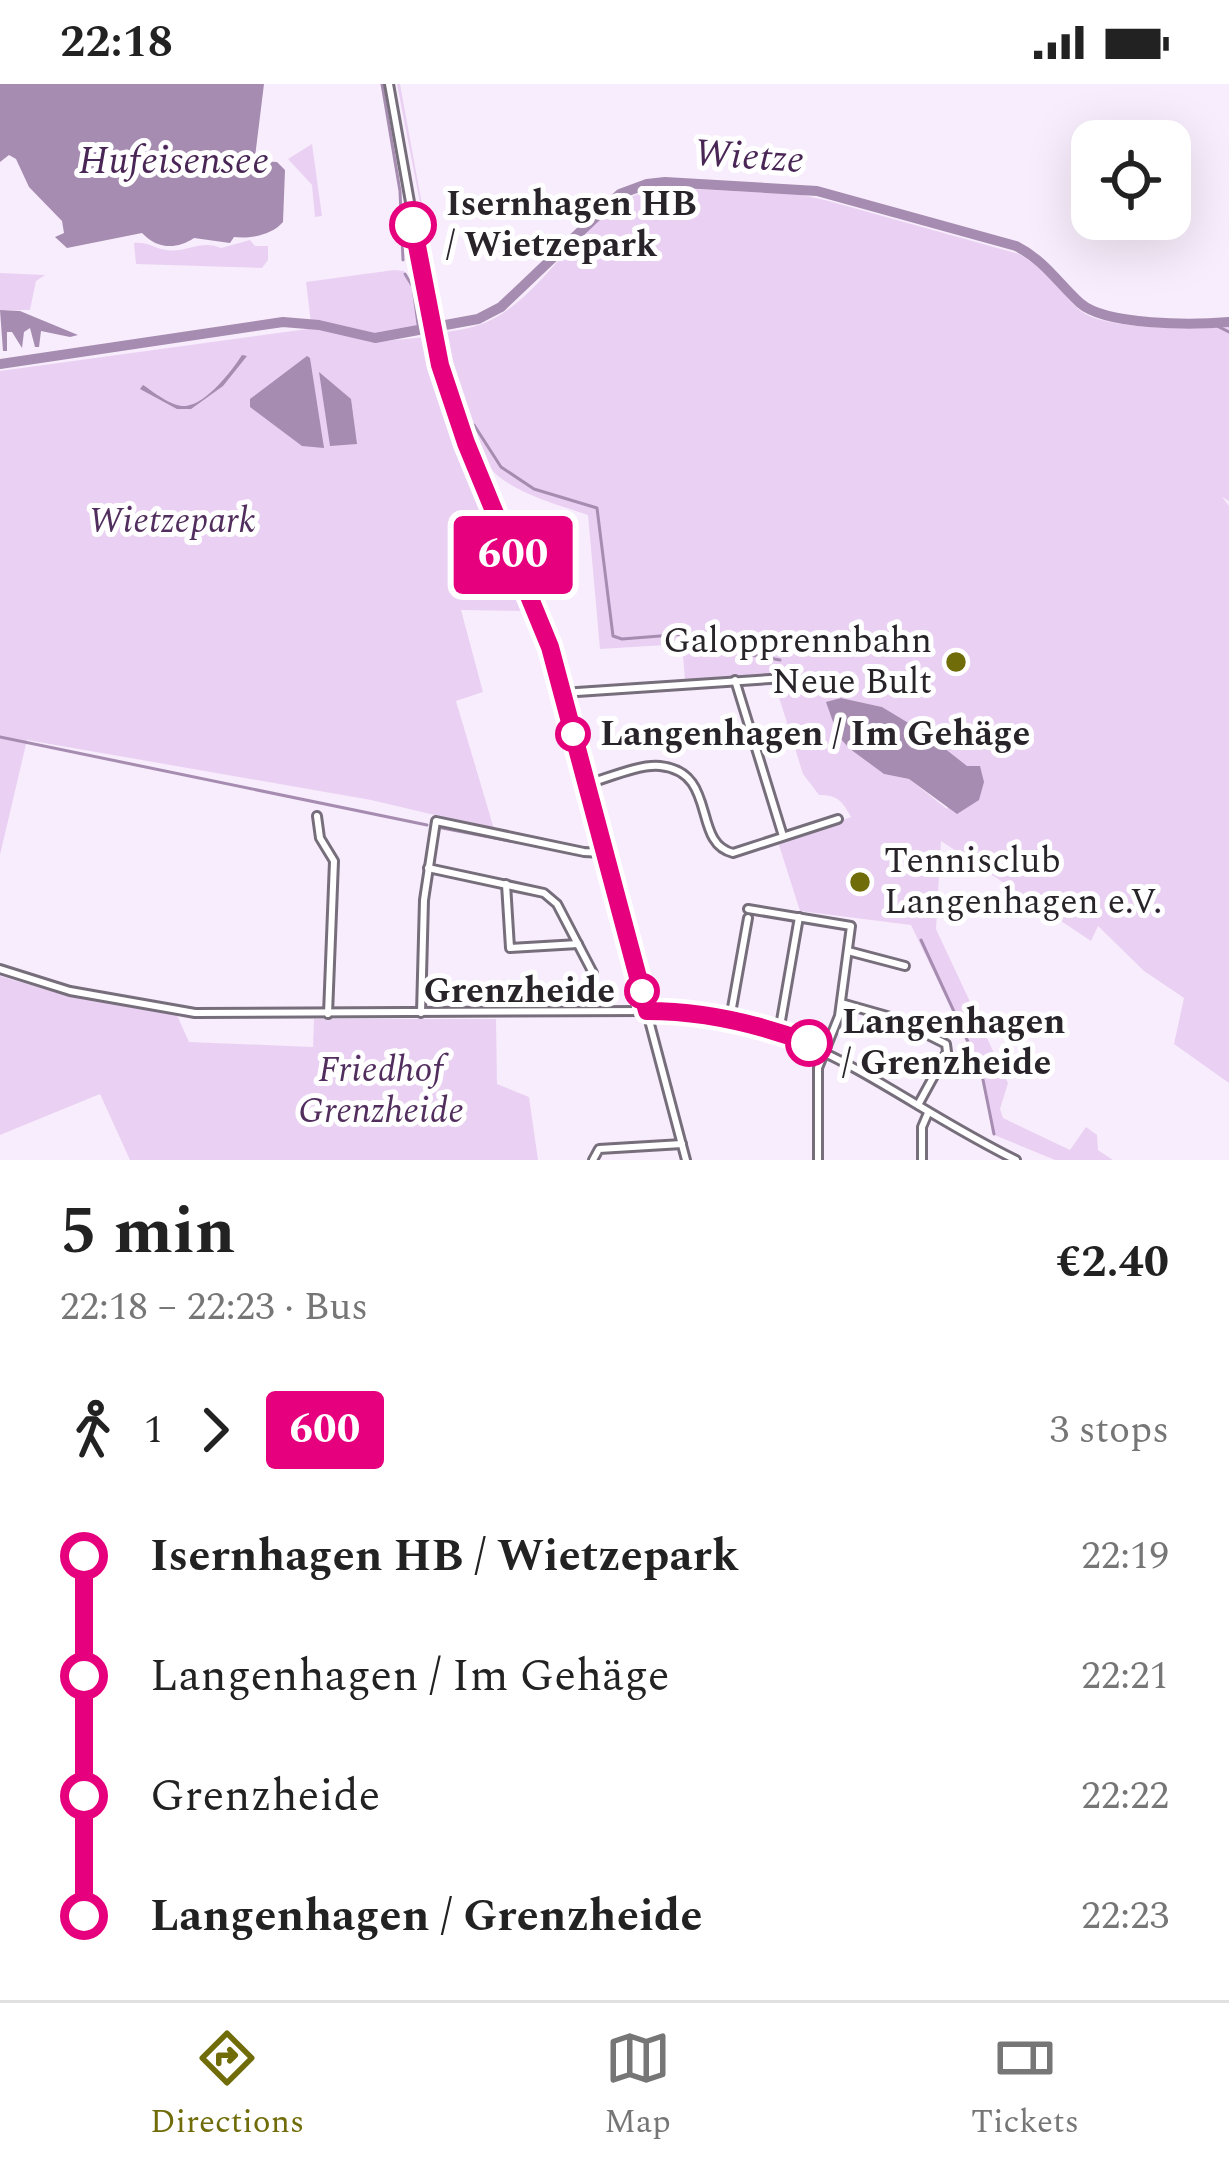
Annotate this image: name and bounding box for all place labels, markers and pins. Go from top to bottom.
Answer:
place label: Isernhagen HB / Wietzepark [446,177,697,273]
marker: Isernhagen HB / Wietzepark [391,203,435,247]
place label: Galopprennbahn Neue Bult [663,614,932,710]
marker: Galopprennbahn Neue Bult [943,649,969,675]
place label: Langenhagen / Im Gehäge [600,707,1030,762]
marker: Langenhagen / Im Gehäge [557,718,589,750]
place label: Tennisclub Langenhagen e.V. [884,834,1162,930]
marker: Tennisclub Langenhagen e.V. [847,869,873,895]
place label: Grenzheide [424,964,615,1019]
marker: Grenzheide [626,975,658,1007]
place label: Langenhagen / Grenzheide [842,995,1066,1091]
marker: Langenhagen / Grenzheide [787,1021,831,1065]

